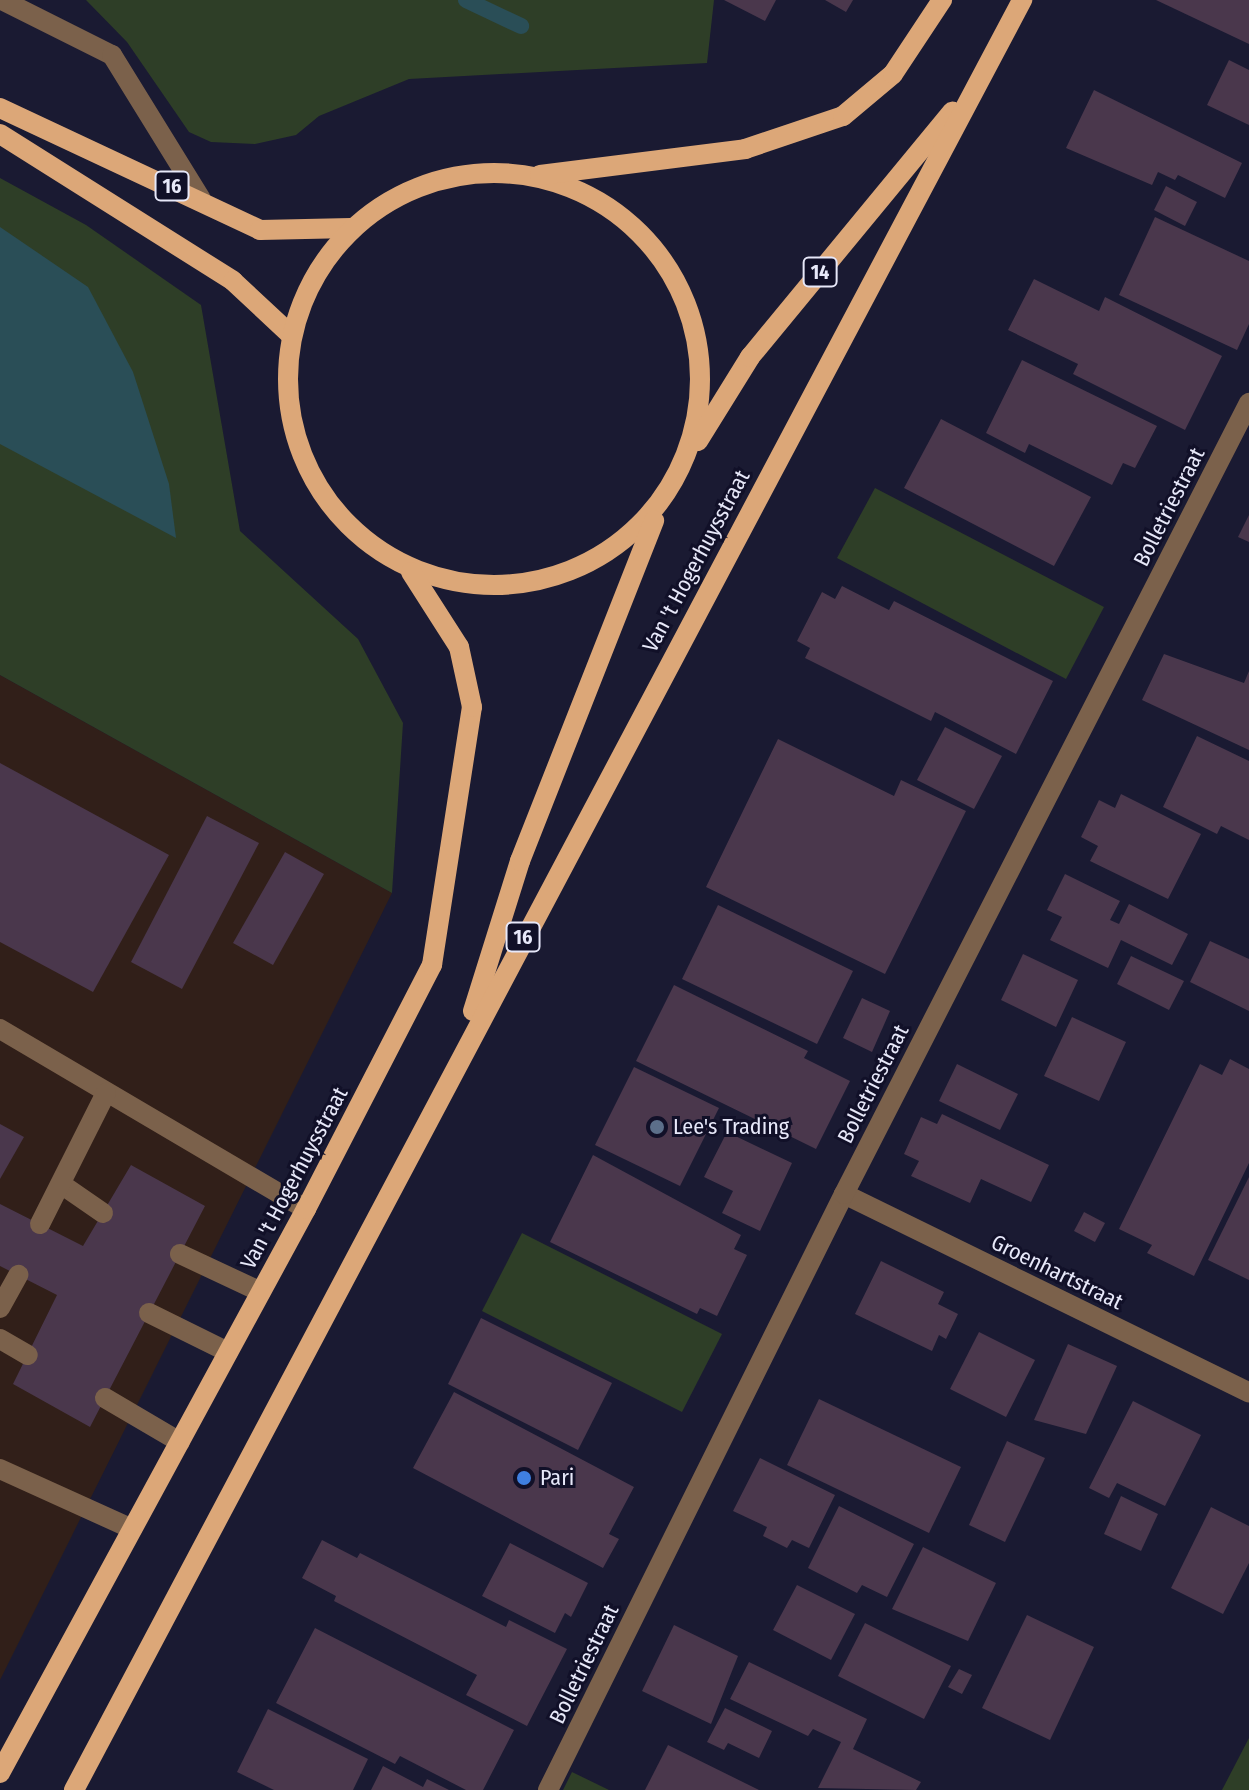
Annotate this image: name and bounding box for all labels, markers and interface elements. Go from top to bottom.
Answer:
road number: 16 [154,170,190,202]
road number: 14 [802,256,838,288]
street label: Bolletriestraat [1128,443,1210,571]
street label: Van 't Hogerhuysstraat [637,465,755,657]
road number: 16 [505,921,541,953]
street label: Bolletriestraat [832,1020,914,1148]
street label: Van 't Hogerhuysstraat [235,1082,353,1274]
place label: Lee's Trading [673,1114,789,1140]
marker: Lee's Trading [648,1118,666,1136]
street label: Groenhartstraat [987,1229,1127,1315]
place label: Pari [540,1465,574,1491]
marker: Pari [515,1469,533,1487]
street label: Bolletriestraat [544,1600,624,1728]

